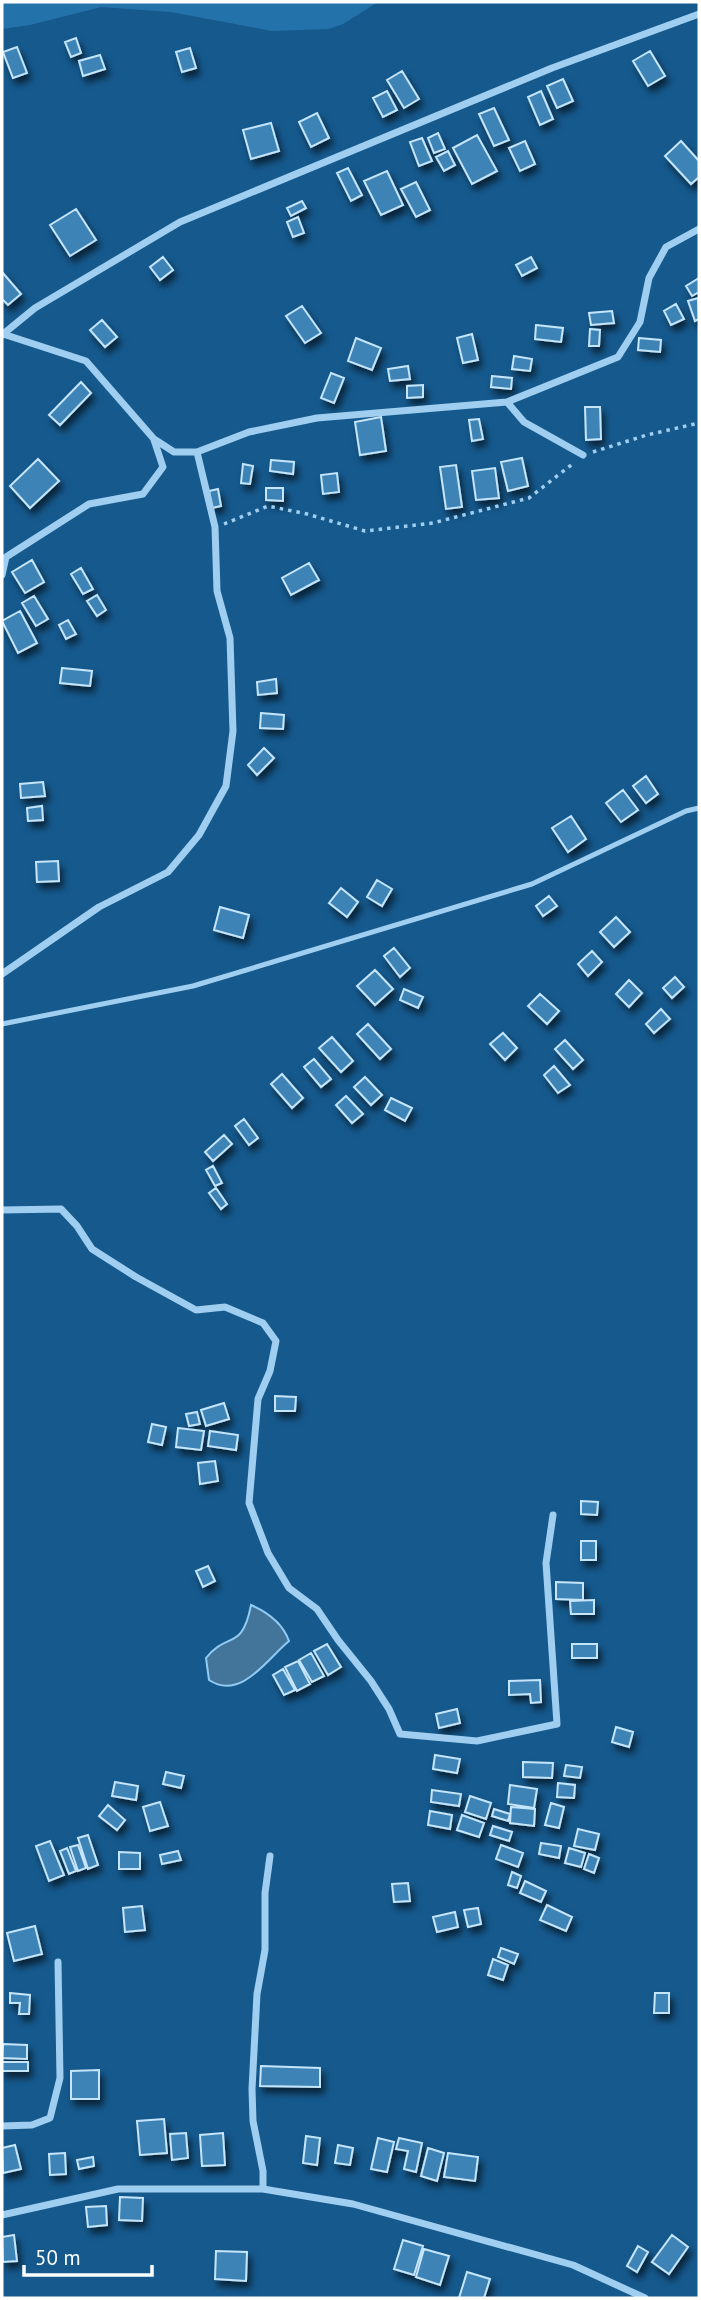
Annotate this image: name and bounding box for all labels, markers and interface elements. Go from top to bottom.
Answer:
scale bar [24,2234,152,2278]
text: 50 m [35,2244,81,2271]

